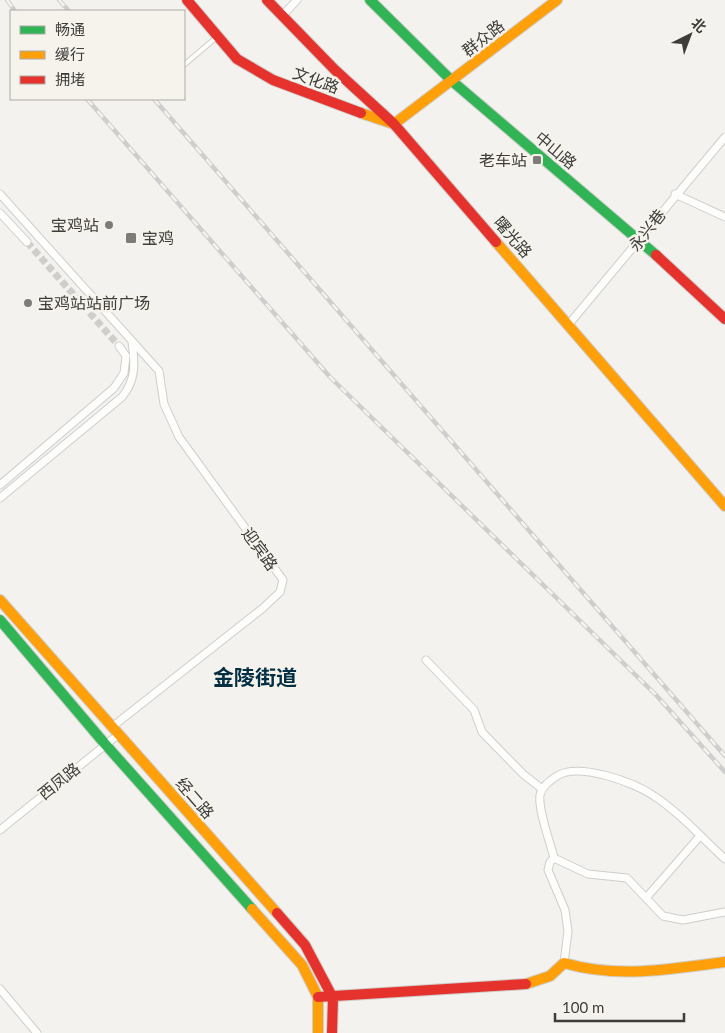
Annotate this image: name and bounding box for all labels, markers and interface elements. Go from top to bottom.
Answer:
legend [10,10,185,100]
north arrow [665,10,715,60]
text: 北 [688,14,710,36]
street label: 群众路 [458,15,507,60]
text: 畅通 [55,20,85,38]
text: 缓行 [55,45,85,63]
street label: 文化路 [290,62,342,97]
text: 拥堵 [55,70,85,88]
street label: 中山路 [532,127,581,172]
place label: 老车站 [479,150,527,169]
marker: 老车站 [531,154,543,166]
street label: 永兴巷 [624,205,669,254]
street label: 曙光路 [490,212,536,261]
place label: 宝鸡站 [51,215,99,234]
marker: 宝鸡站 [103,219,115,231]
place label: 宝鸡 [142,228,174,247]
marker: 宝鸡 [124,231,138,245]
place label: 宝鸡站站前广场 [38,293,150,312]
marker: 宝鸡站站前广场 [22,297,34,309]
street label: 迎宾路 [239,524,282,574]
district label: 金陵街道 [213,664,297,689]
street label: 西凤路 [34,758,83,803]
street label: 经二路 [172,773,218,822]
scale bar [555,990,684,1022]
text: 100 m [562,998,604,1016]

